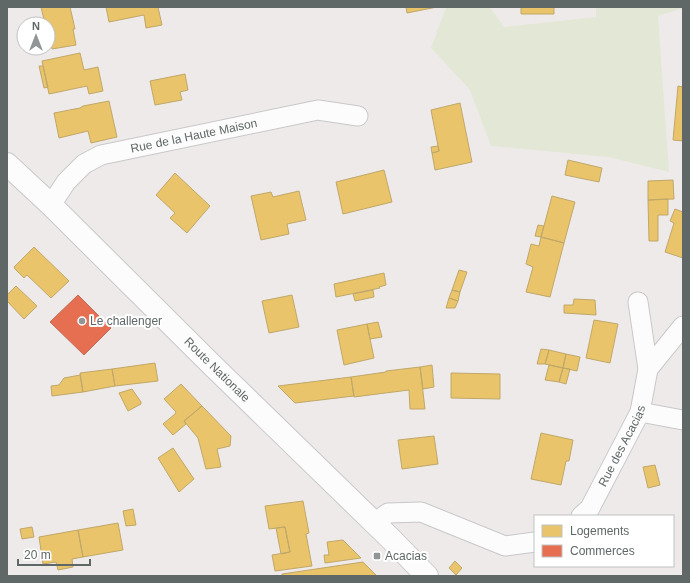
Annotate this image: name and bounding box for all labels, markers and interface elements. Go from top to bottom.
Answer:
north arrow [16,16,56,56]
text: N [32,20,40,32]
street label: Rue de la Haute Maison [129,116,258,156]
place label: Le challenger [90,314,162,328]
marker: Le challenger [77,316,87,326]
street label: Route Nationale [181,334,253,405]
street label: Rue des Acacias [595,404,648,489]
legend [534,515,674,567]
text: Logements [570,524,629,538]
scale bar [18,541,90,567]
text: Commerces [570,544,635,558]
text: 20 m [24,548,51,562]
place label: Acacias [385,549,427,563]
marker: Acacias [372,551,382,561]

